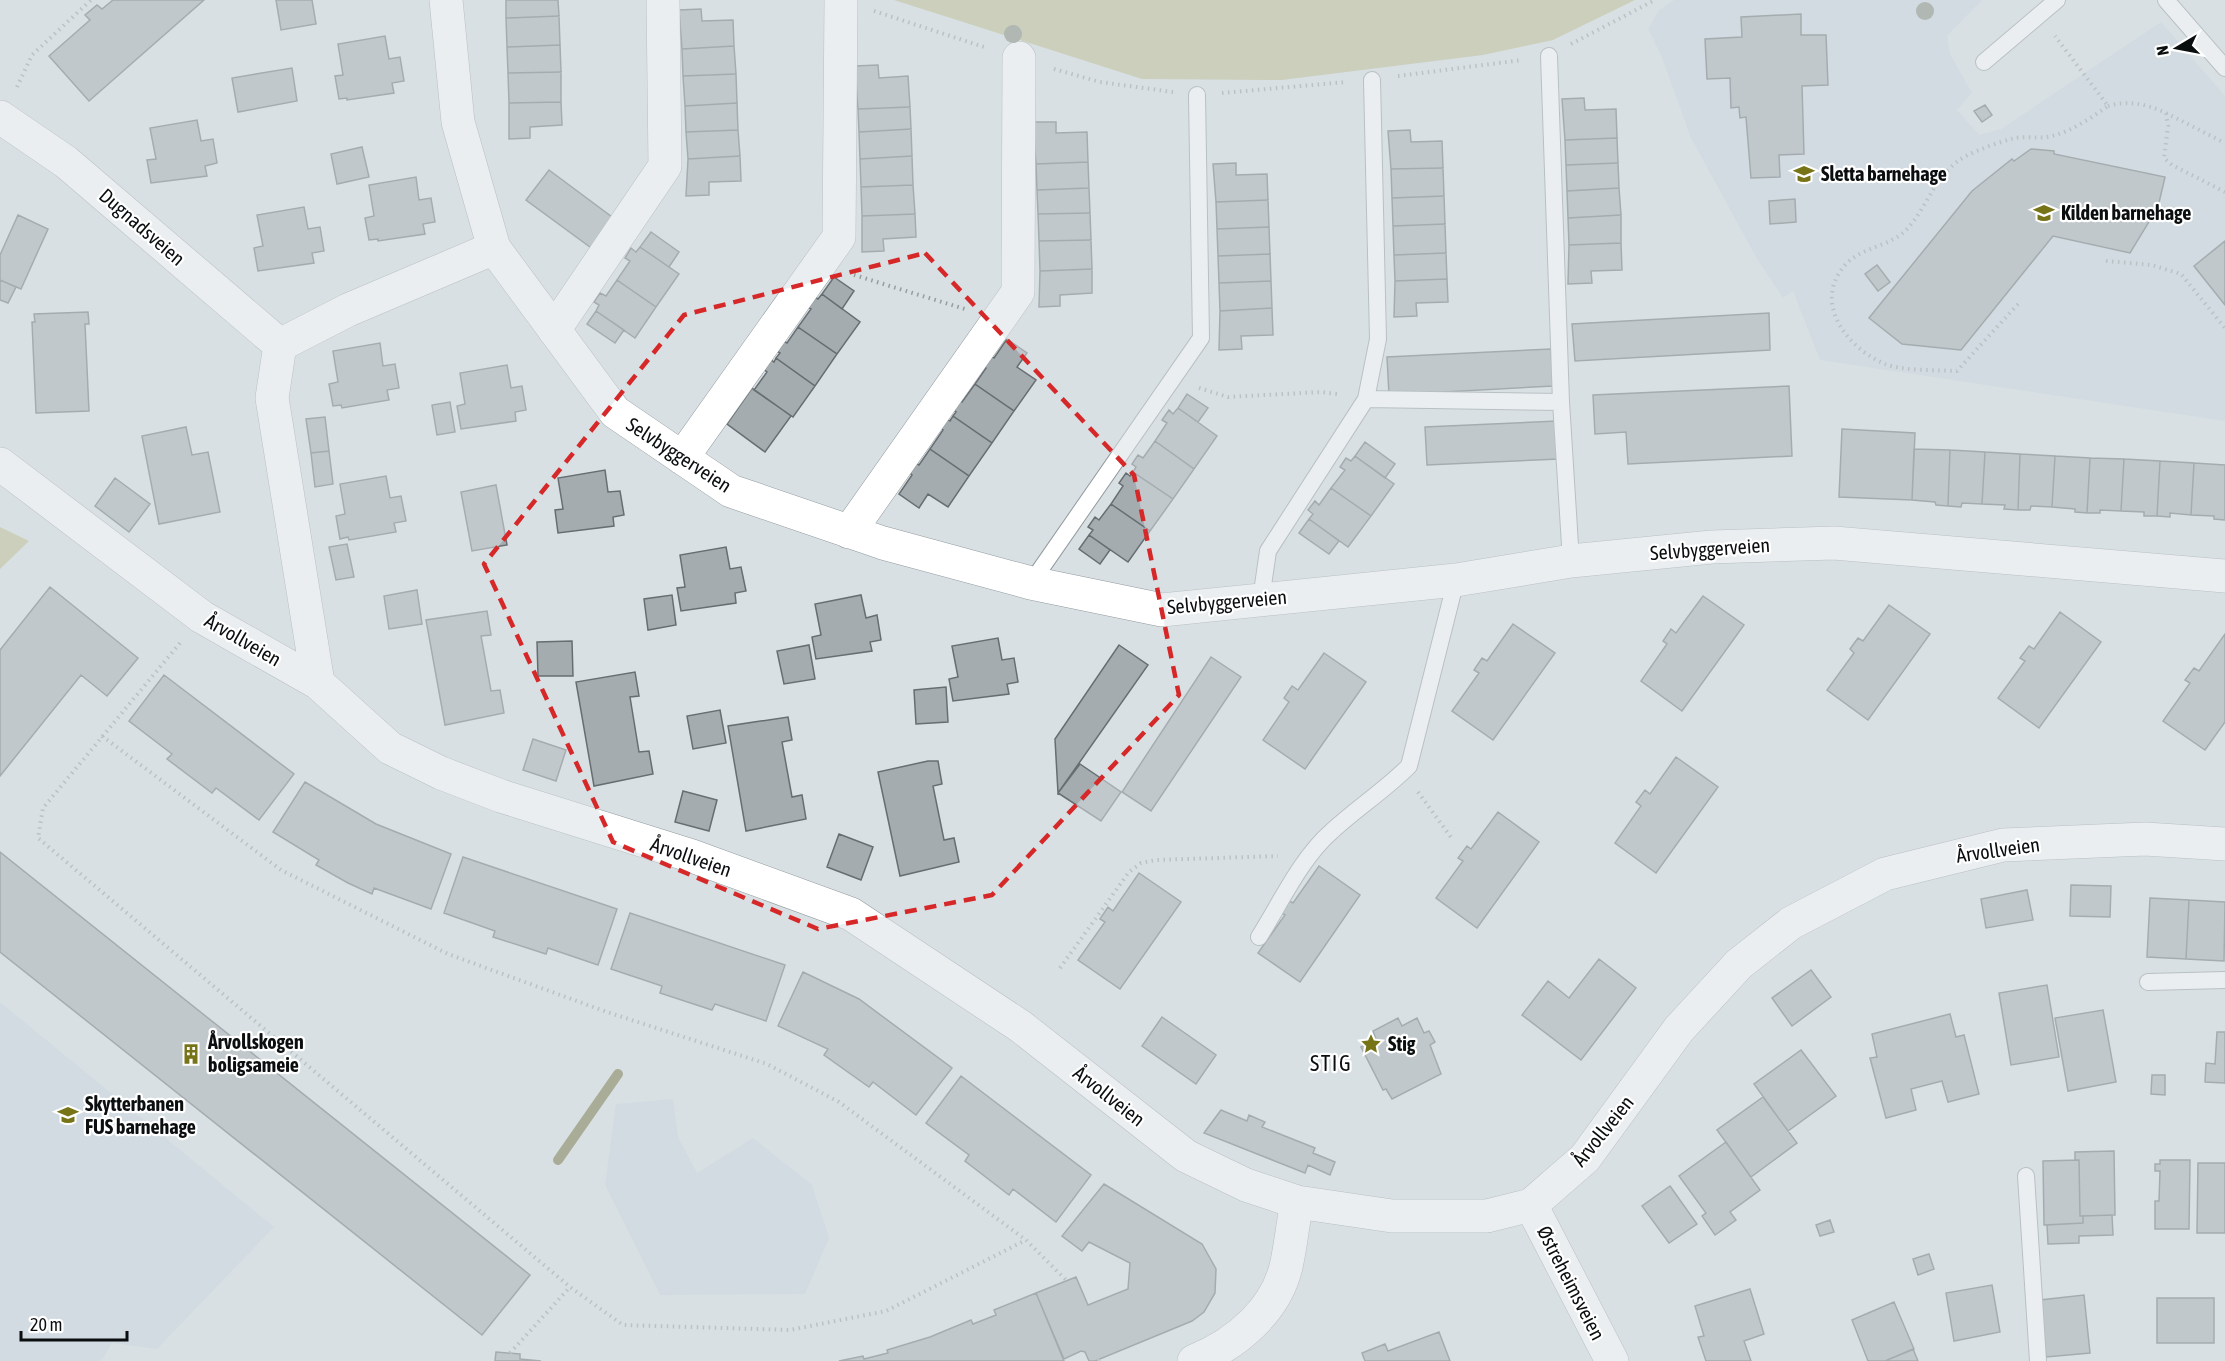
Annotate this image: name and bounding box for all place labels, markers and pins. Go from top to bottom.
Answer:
school or university icon: Sletta barnehage [1792,162,1816,186]
place label: Sletta barnehage [1821,162,1947,185]
school or university icon: Kilden barnehage [2032,201,2056,225]
place label: Kilden barnehage [2061,201,2191,224]
place label: Årvollskogen boligsameie [207,1029,304,1076]
place icon: Stig [1359,1032,1383,1056]
place label: Stig [1388,1032,1416,1055]
building icon: Årvollskogen boligsameie [179,1042,203,1066]
place label: Skytterbanen FUS barnehage [85,1092,196,1138]
school or university icon: Skytterbanen FUS barnehage [56,1103,80,1127]

